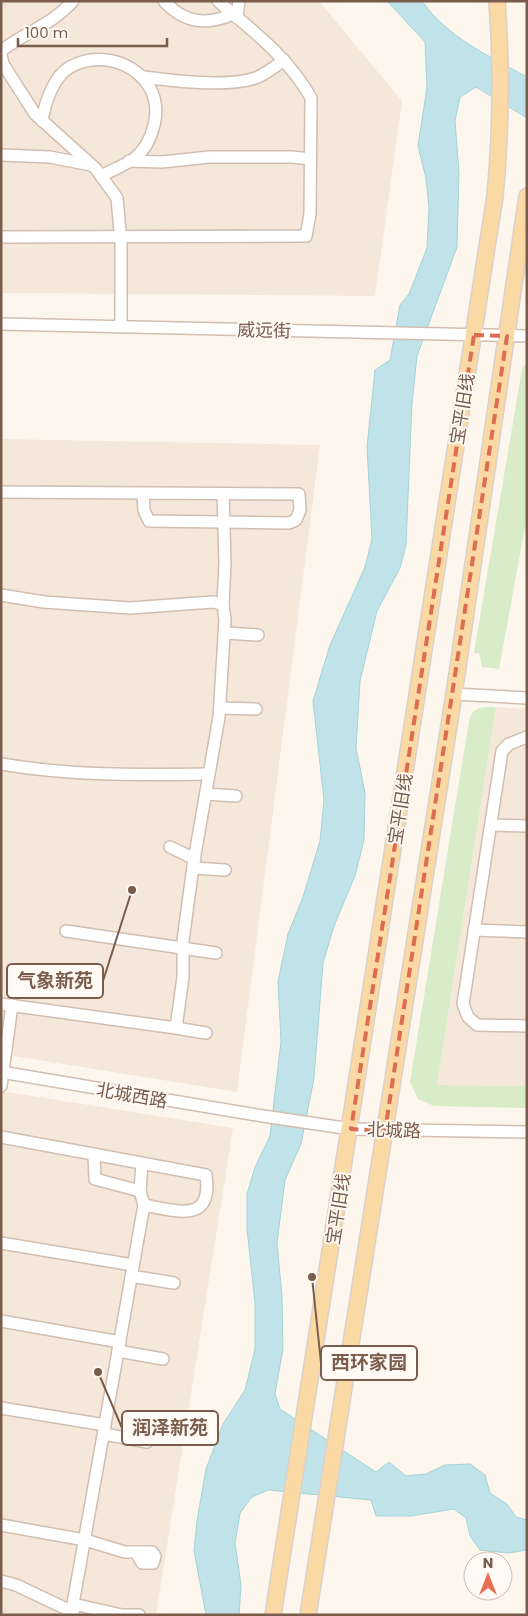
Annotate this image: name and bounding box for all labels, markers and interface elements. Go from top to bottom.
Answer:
scale bar [18,15,166,47]
text: 100 m [25,22,68,43]
street label: 威远街 [237,317,291,343]
street label: 宝平旧线 [444,371,480,447]
street label: 宝平旧线 [382,771,418,847]
callout: 气象新苑 [7,964,103,998]
text: 气象新苑 [17,967,93,994]
street label: 北城西路 [94,1076,170,1114]
street label: 北城路 [367,1117,421,1143]
street label: 宝平旧线 [320,1171,356,1247]
callout: 西环家园 [321,1346,417,1380]
text: 西环家园 [331,1349,407,1376]
callout: 润泽新苑 [122,1411,218,1445]
text: 润泽新苑 [132,1414,208,1441]
north arrow [463,1551,513,1601]
text: N [483,1553,493,1573]

